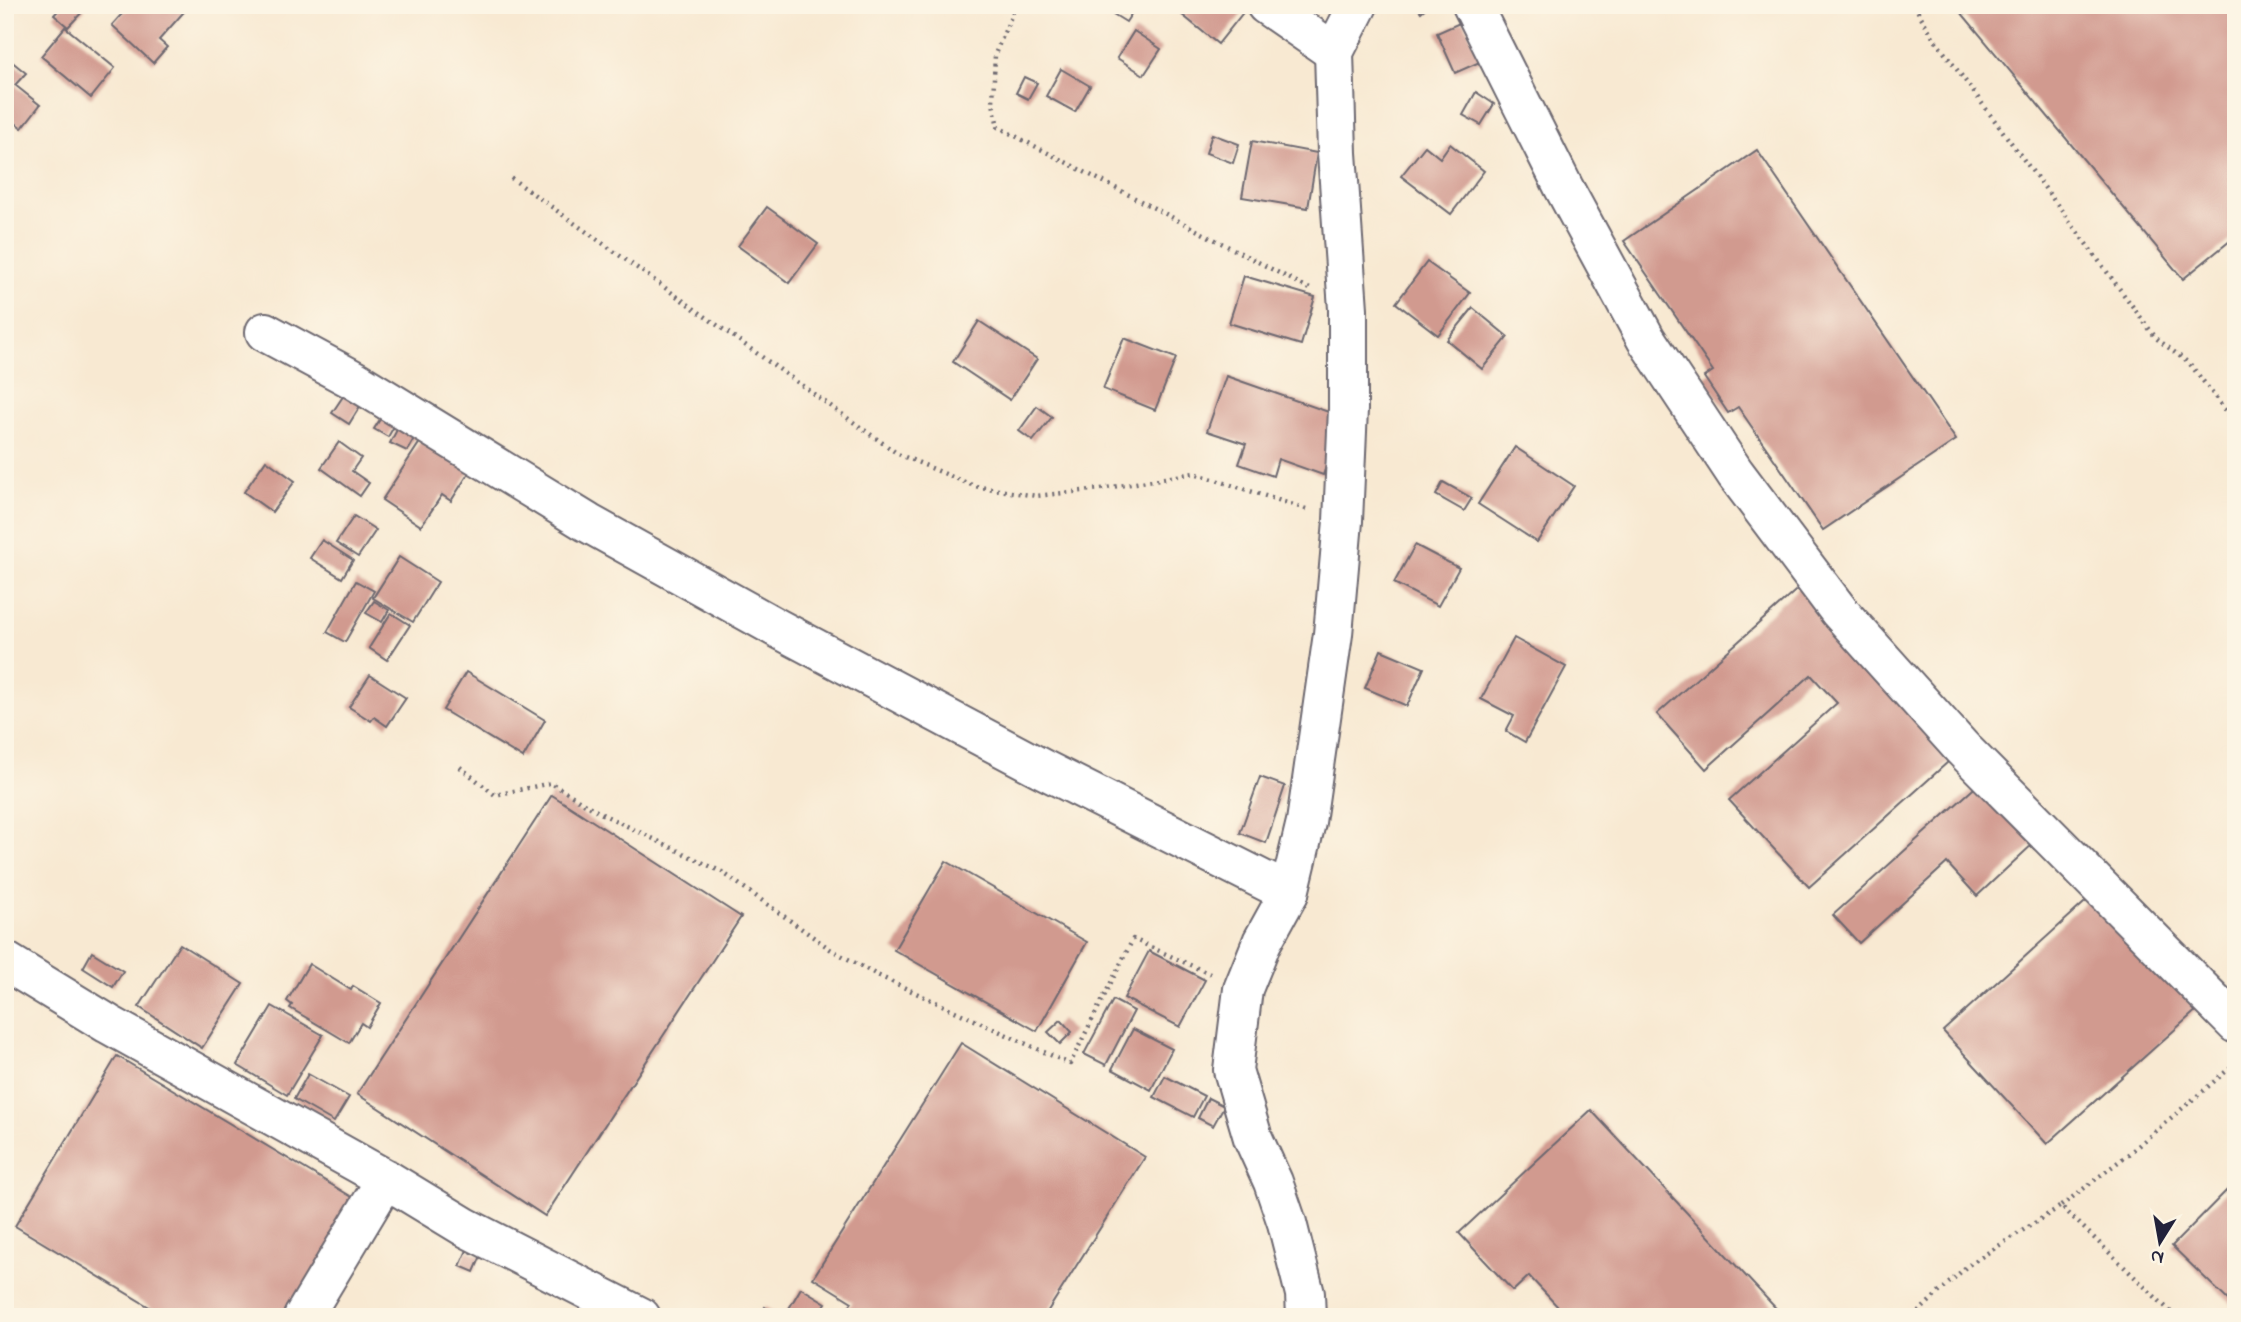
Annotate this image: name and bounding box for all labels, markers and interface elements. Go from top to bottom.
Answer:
north arrow [2126,1206,2196,1276]
text: N [2148,1242,2166,1271]

